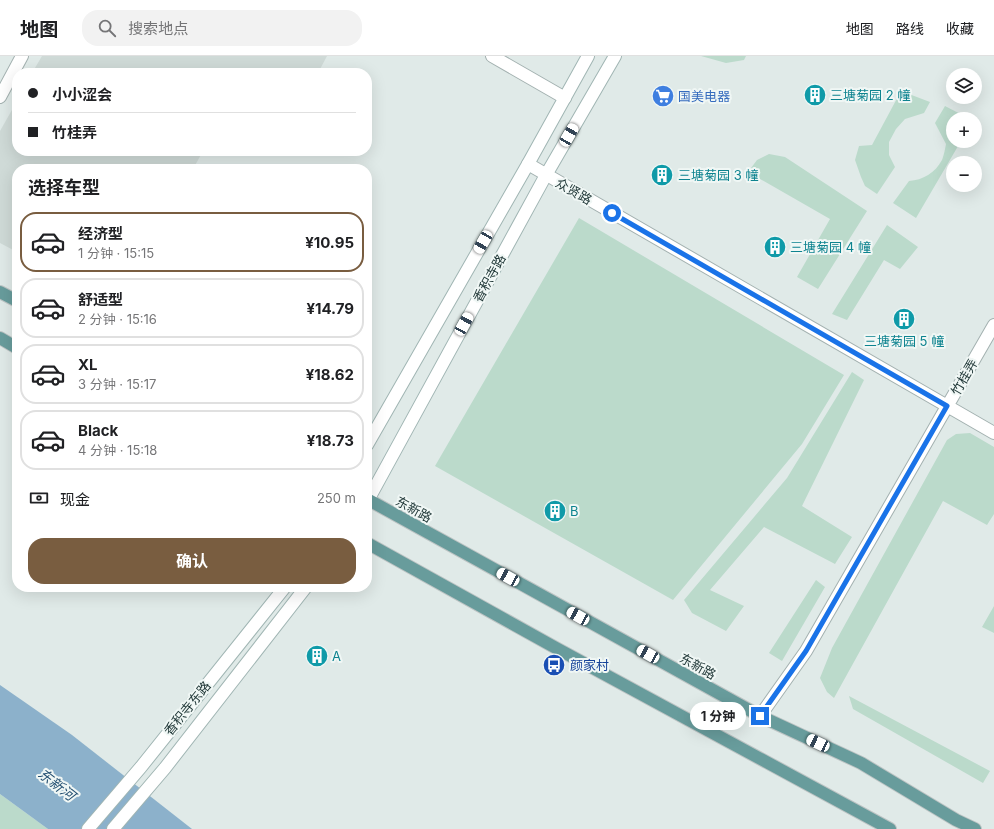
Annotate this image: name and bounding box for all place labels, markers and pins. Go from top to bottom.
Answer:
building icon: 三塘菊园 2 幢 [802,82,828,108]
supermarket icon: 国美电器 [650,83,676,109]
place label: 三塘菊园 2 幢 [830,87,910,103]
place label: 国美电器 [678,88,730,104]
building icon: 三塘菊园 3 幢 [649,162,675,188]
place label: 三塘菊园 3 幢 [678,167,758,183]
building icon: 三塘菊园 4 幢 [762,234,788,260]
place label: 三塘菊园 4 幢 [790,239,871,255]
building icon: 三塘菊园 5 幢 [891,306,917,332]
place label: 三塘菊园 5 幢 [864,333,944,349]
building icon: B [542,498,568,524]
place label: B [570,503,579,519]
building icon: A [304,643,330,669]
place label: A [332,648,341,664]
bus stop icon: 颜家村 [541,652,567,678]
place label: 颜家村 [570,657,609,673]

